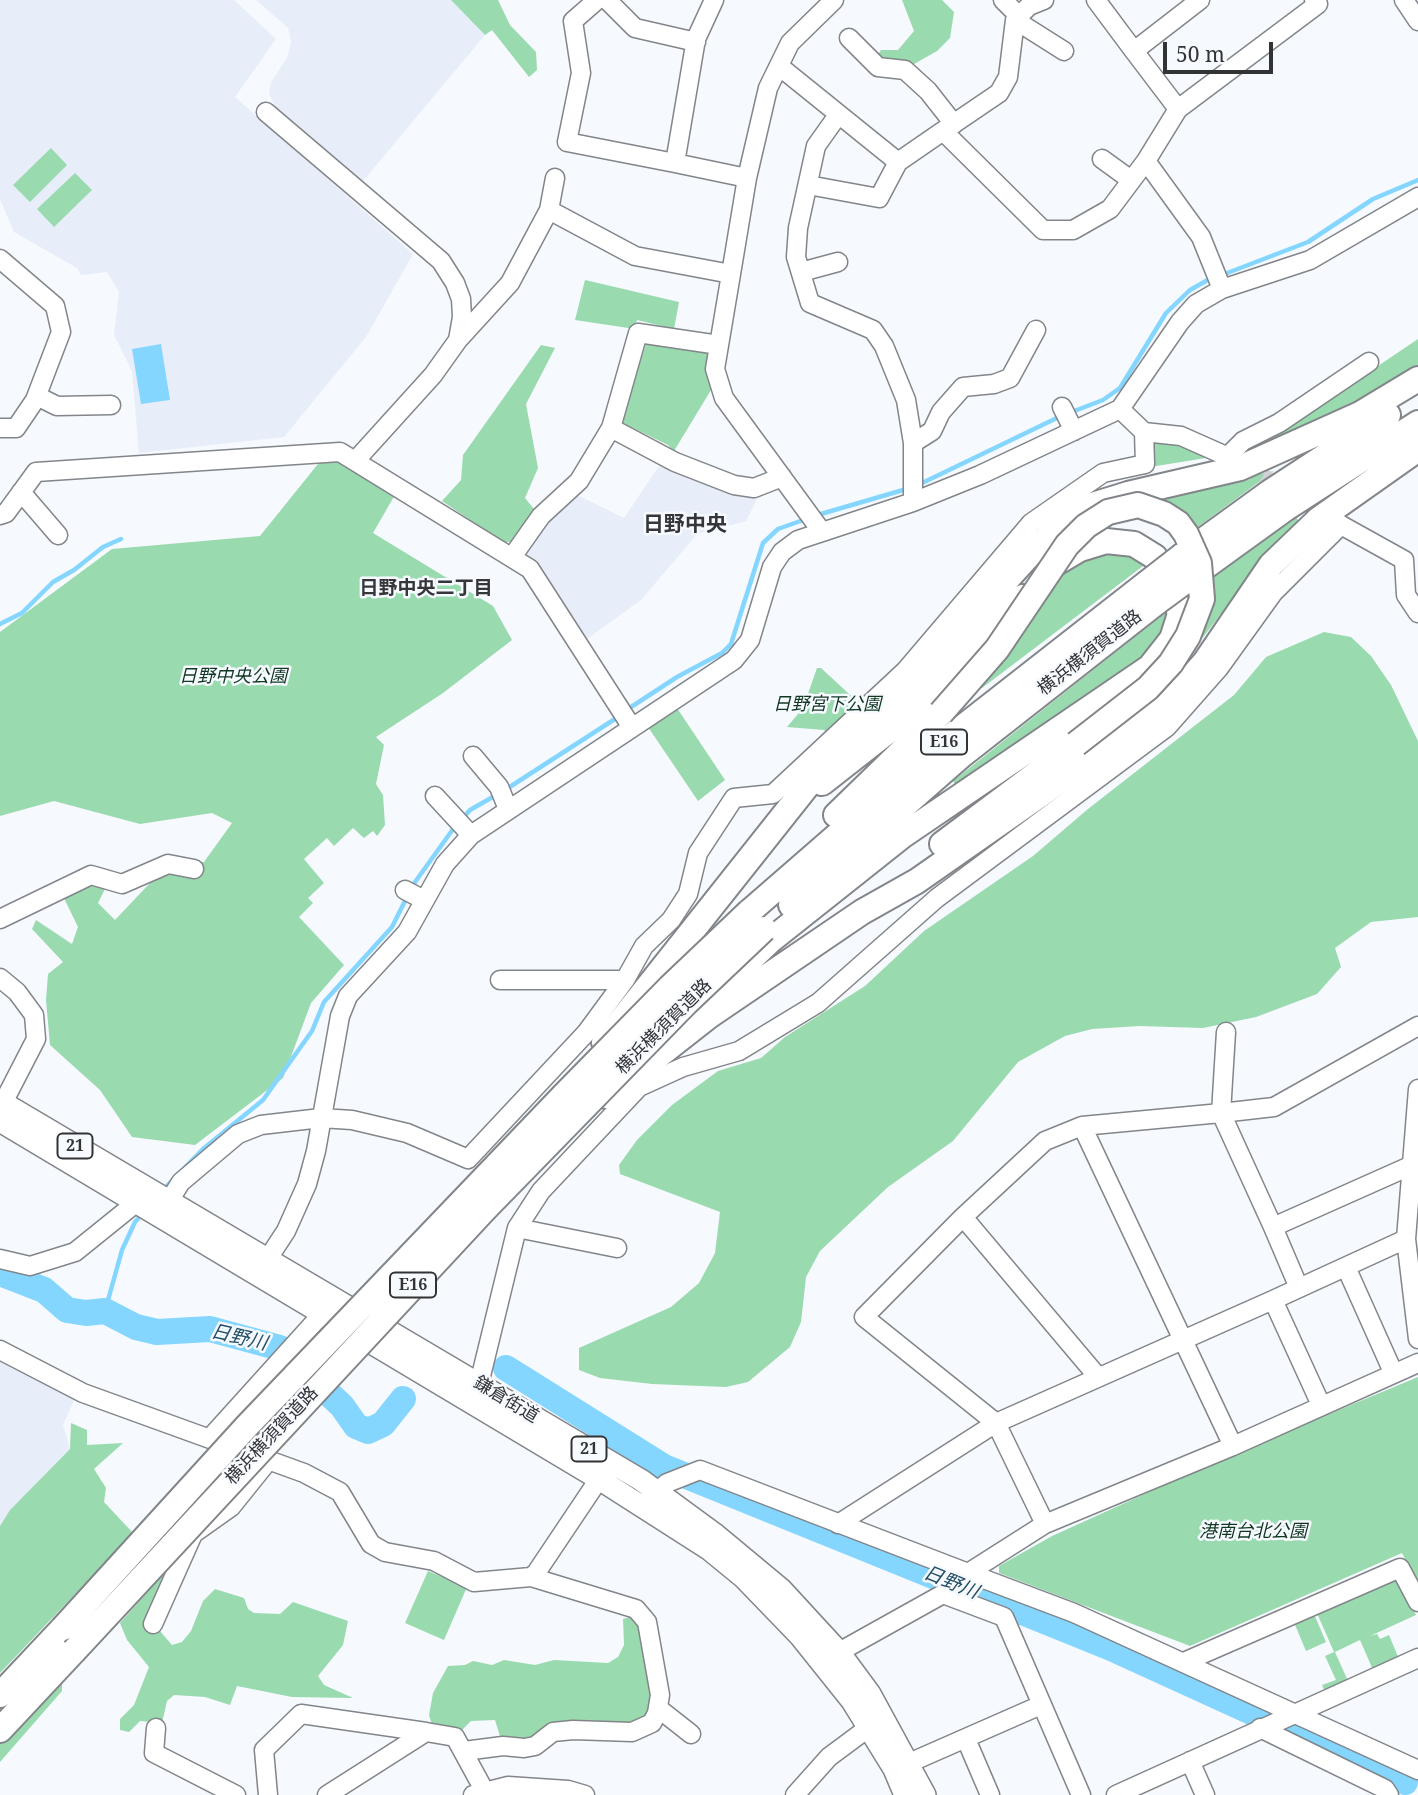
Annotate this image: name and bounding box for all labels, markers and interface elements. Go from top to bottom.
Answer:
scale bar [1166,28,1276,72]
text: 50 m [1176,40,1225,68]
district label: 日野中央 [643,512,727,538]
district label: 日野中央二丁目 [360,578,492,600]
street label: 横浜横須賀道路 [1034,606,1146,700]
park label: 日野中央公園 [179,666,287,688]
park label: 日野宮下公園 [773,694,881,716]
road number: E16 [921,730,967,754]
street label: 横浜横須賀道路 [612,975,716,1079]
road number: 21 [57,1134,92,1158]
road number: E16 [390,1273,436,1298]
water label: 日野川 [209,1320,269,1356]
street label: 鎌倉街道 [470,1372,542,1428]
street label: 横浜横須賀道路 [221,1383,323,1489]
road number: 21 [572,1436,606,1462]
park label: 港南台北公園 [1199,1521,1307,1543]
water label: 日野川 [920,1562,982,1604]

